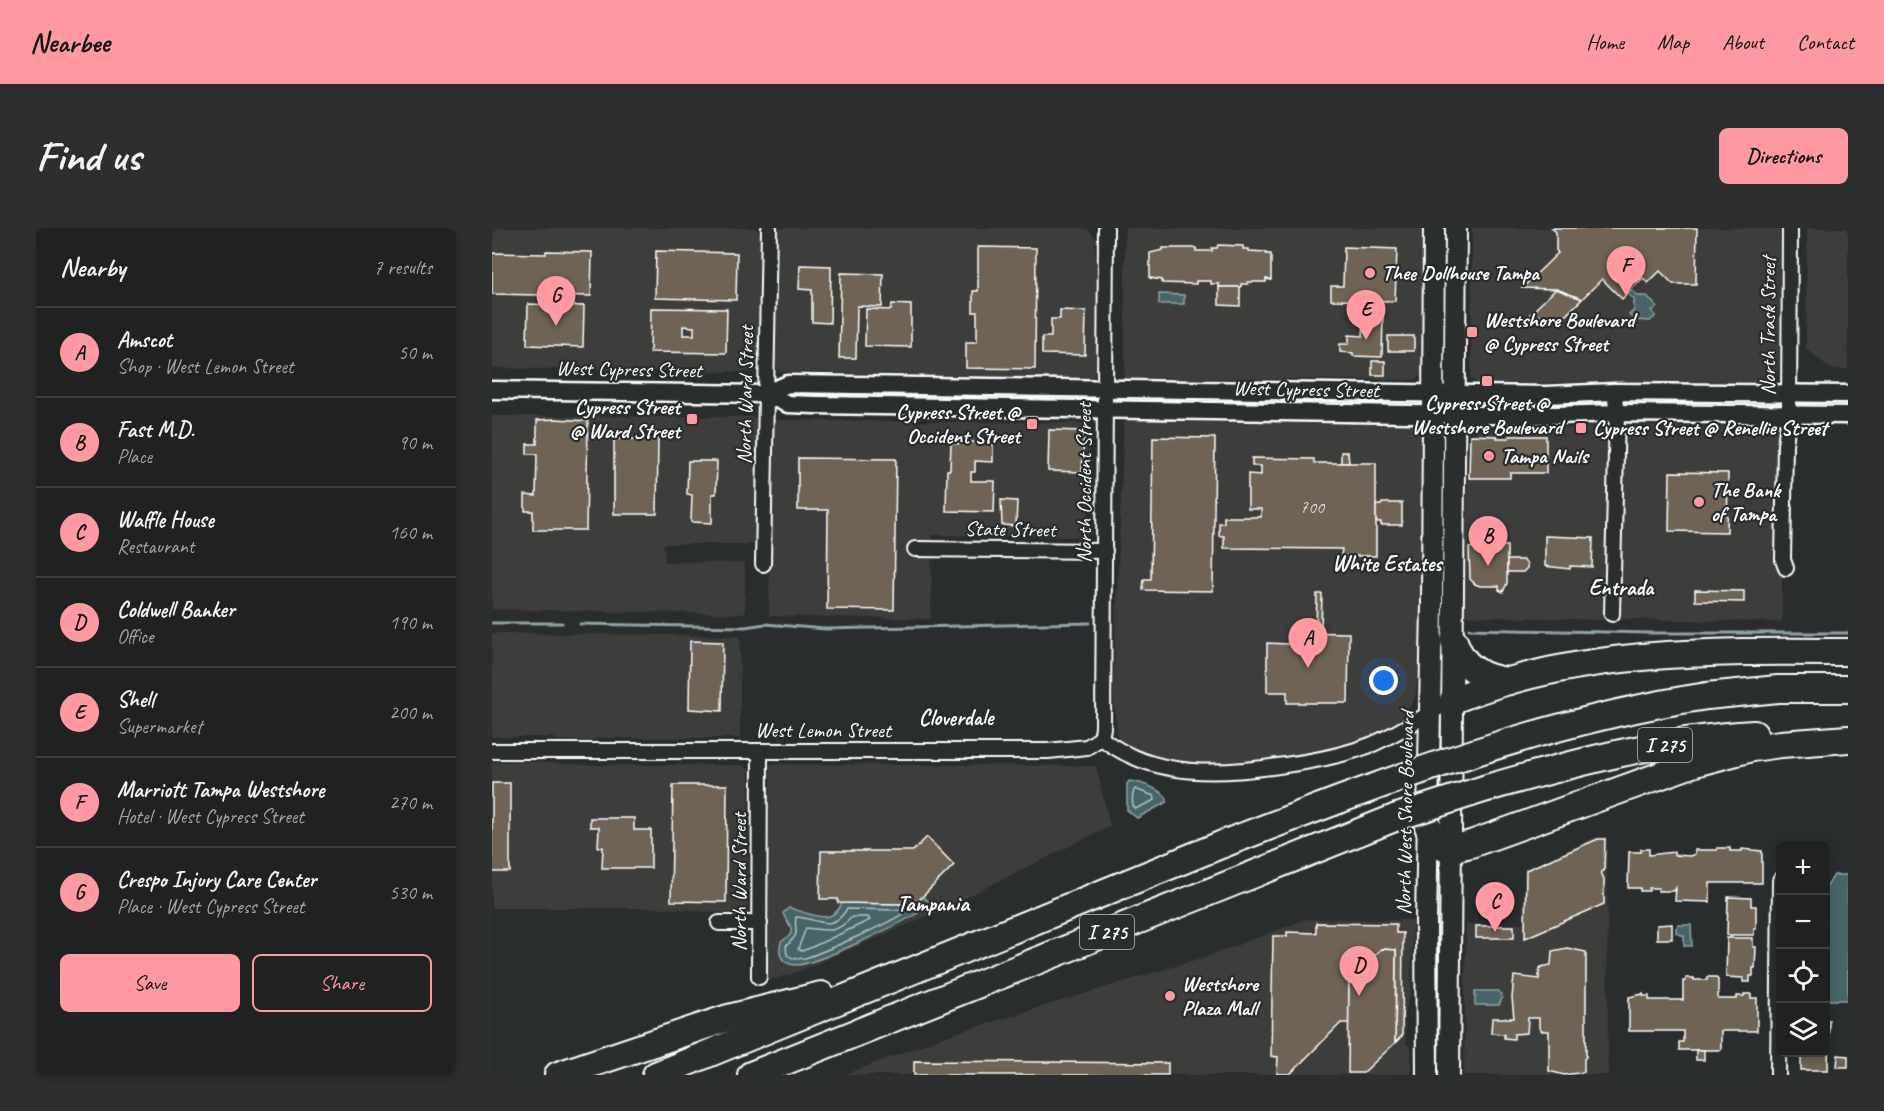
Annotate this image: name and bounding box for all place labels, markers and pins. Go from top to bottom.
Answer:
pin: F [1606,247,1646,296]
place label: Thee Dollhouse Tampa [1382,260,1540,286]
marker: Thee Dollhouse Tampa [1363,266,1377,280]
pin: G [536,276,576,326]
pin: E [1346,291,1386,340]
place label: Westshore Boulevard @ Cypress Street [1484,307,1638,357]
marker: Westshore Boulevard @ Cypress Street [1465,325,1479,339]
marker: Cypress Street @ Westshore Boulevard [1480,374,1494,388]
place label: Cypress Street @ Westshore Boulevard [1412,390,1566,440]
place label: Cypress Street @ Ward Street [570,394,683,444]
place label: Cypress Street @ Occident Street [896,399,1023,449]
marker: Cypress Street @ Ward Street [685,412,699,426]
place label: Cypress Street @ Renellie Street [1593,415,1830,441]
marker: Cypress Street @ Occident Street [1025,417,1039,431]
marker: Cypress Street @ Renellie Street [1574,421,1588,435]
place label: Tampa Nails [1501,443,1590,469]
marker: Tampa Nails [1482,449,1496,463]
place label: The Bank of Tampa [1711,477,1782,527]
marker: The Bank of Tampa [1692,495,1706,509]
pin: B [1468,516,1508,566]
pin: A [1288,618,1328,668]
pin: C [1476,882,1514,932]
pin: D [1340,946,1378,996]
place label: Westshore Plaza Mall [1182,971,1261,1021]
marker: Westshore Plaza Mall [1163,989,1177,1003]

